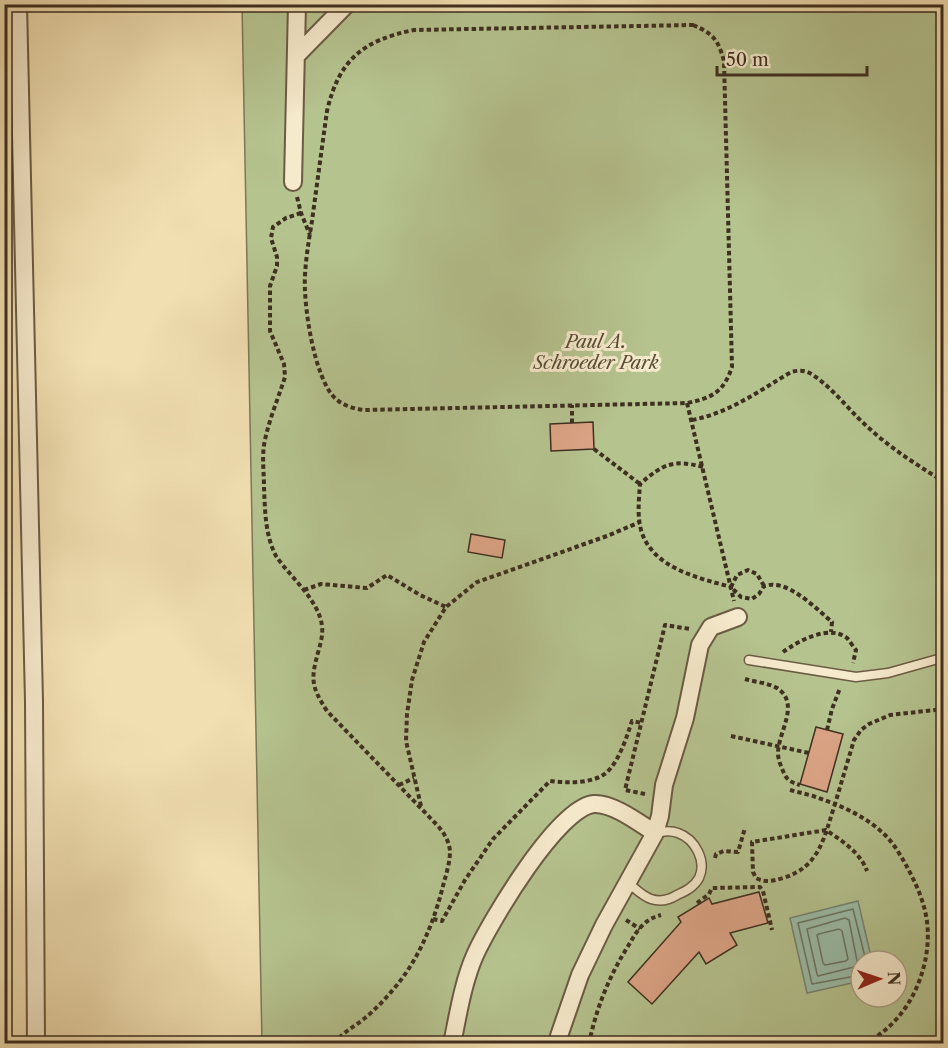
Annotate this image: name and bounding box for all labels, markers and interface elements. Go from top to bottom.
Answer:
scale bar [717,39,867,77]
text: 50 m [726,49,769,71]
park label: Paul A. Schroeder Park [532,331,659,374]
north arrow [849,949,909,1009]
text: N [884,971,904,986]

